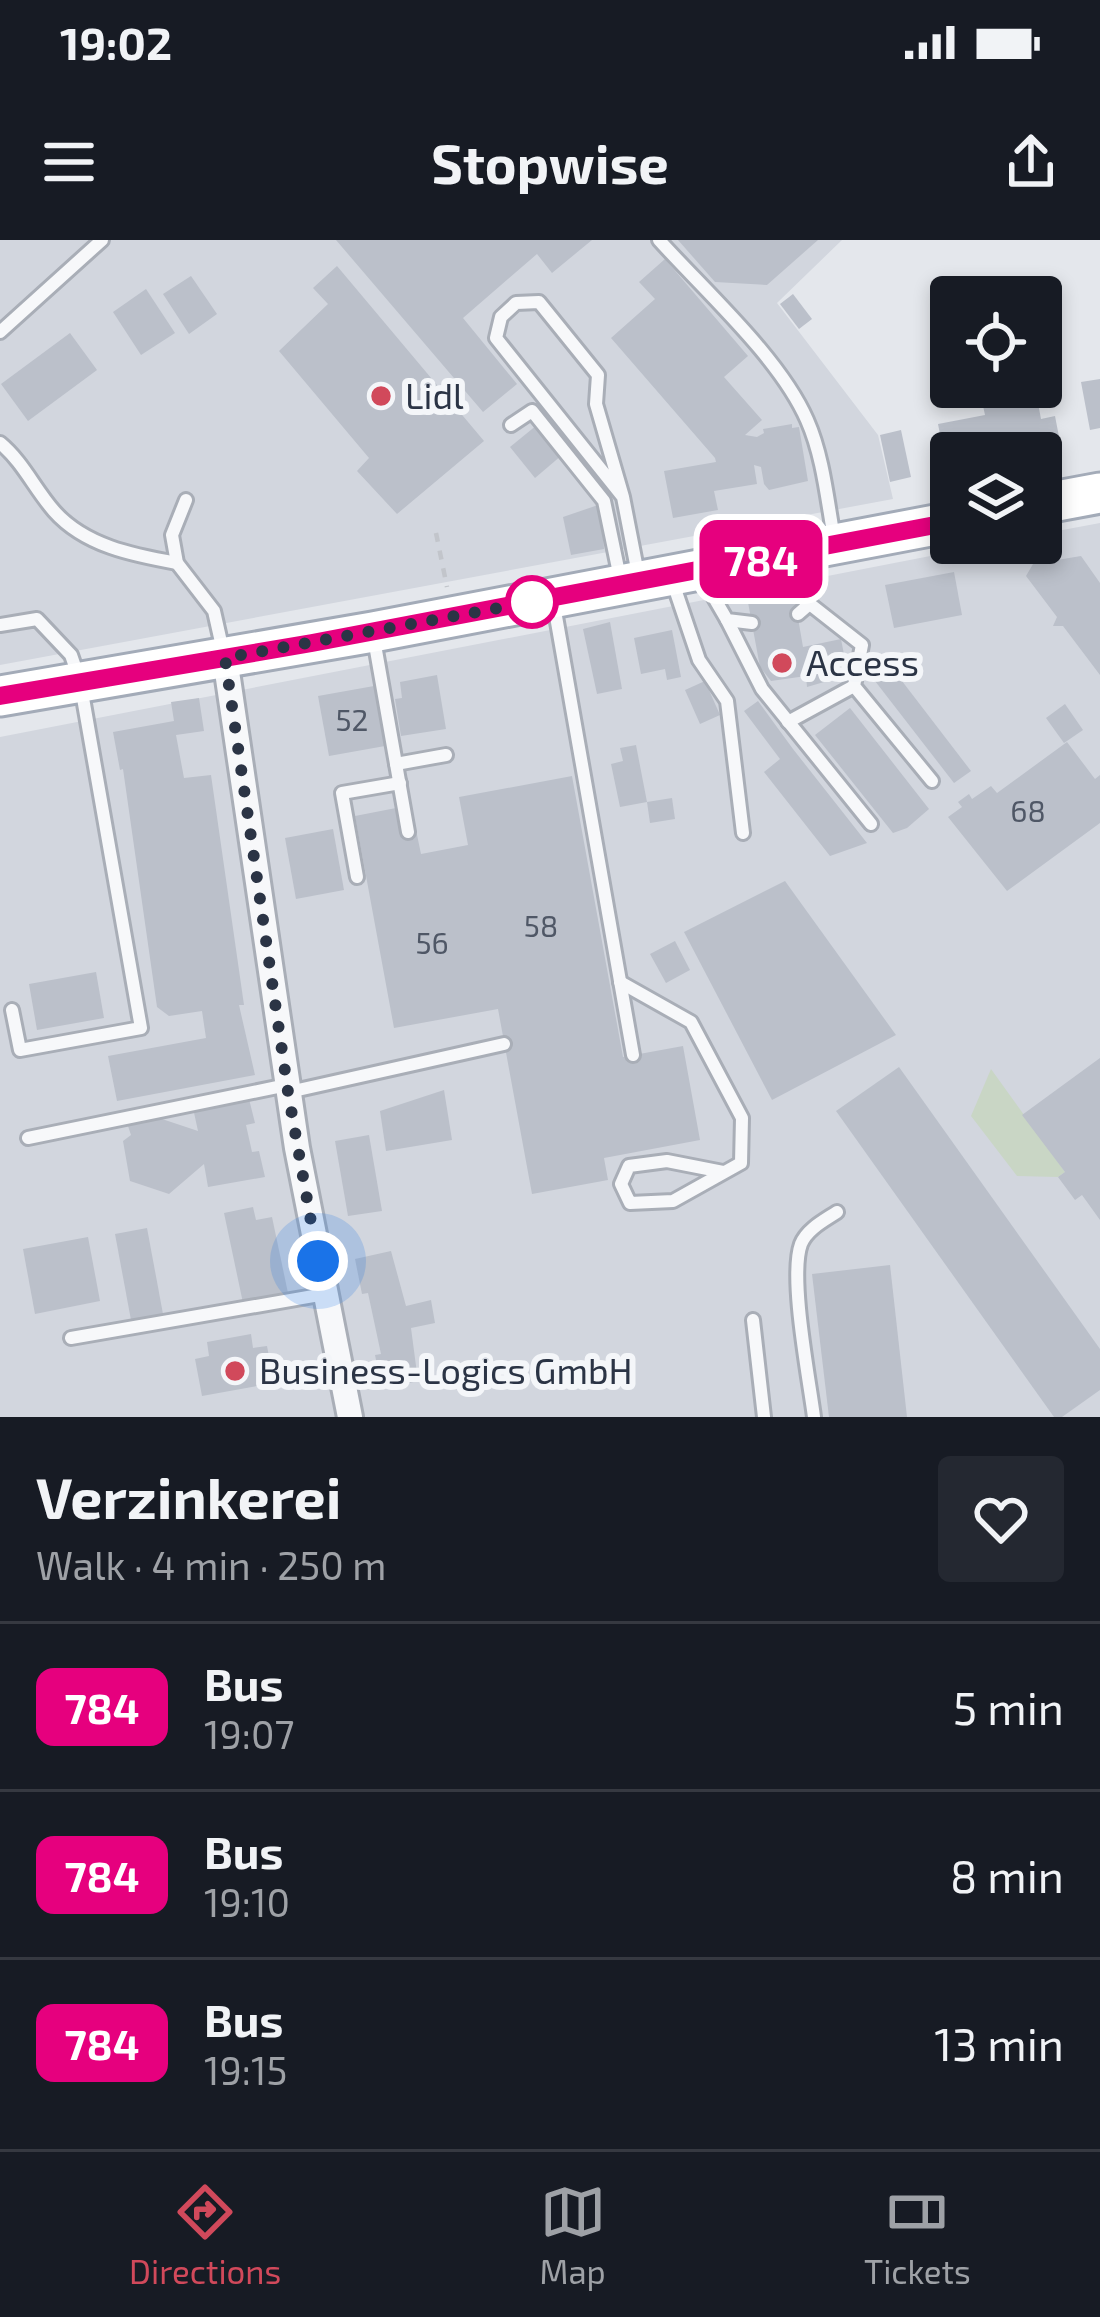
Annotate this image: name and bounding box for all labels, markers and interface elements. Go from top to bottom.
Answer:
text: 19:02 [60,15,172,69]
icon: menu [36,129,102,195]
icon: share [998,129,1064,195]
text: Stopwise [431,130,669,195]
map controls [930,276,1062,564]
button: locate [930,276,1062,408]
place label: Lidl [405,373,464,416]
marker: Lidl [368,383,394,409]
button: layers [930,432,1062,564]
line badge: 784 [692,520,830,598]
text: 784 [723,534,799,584]
unlabelled marker [507,577,557,627]
place label: Access [806,640,919,683]
marker: Access [769,650,795,676]
house number: 52 [336,701,368,737]
house number: 68 [1010,792,1046,828]
house number: 58 [524,907,558,943]
house number: 56 [415,924,449,960]
your location [288,1231,348,1291]
place label: Business-Logics GmbH [259,1348,633,1391]
marker: Business-Logics GmbH [222,1358,248,1384]
button: heart [938,1456,1064,1582]
text: Verzinkerei [36,1462,341,1530]
text: Walk · 4 min · 250 m [36,1541,387,1588]
text: Bus [204,1656,283,1710]
text: 5 min [953,1680,1064,1734]
text: 784 [64,1682,140,1732]
text: 19:07 [204,1710,295,1757]
text: Bus [204,1824,283,1878]
text: 8 min [950,1848,1064,1902]
text: 784 [64,1850,140,1900]
text: 19:10 [204,1878,290,1925]
text: Bus [204,1992,283,2046]
text: 13 min [934,2016,1064,2070]
text: 784 [64,2018,140,2068]
text: 19:15 [204,2046,287,2093]
tab: Directions [129,2179,281,2291]
tab: Map [540,2179,606,2291]
tab: Tickets [864,2179,971,2291]

